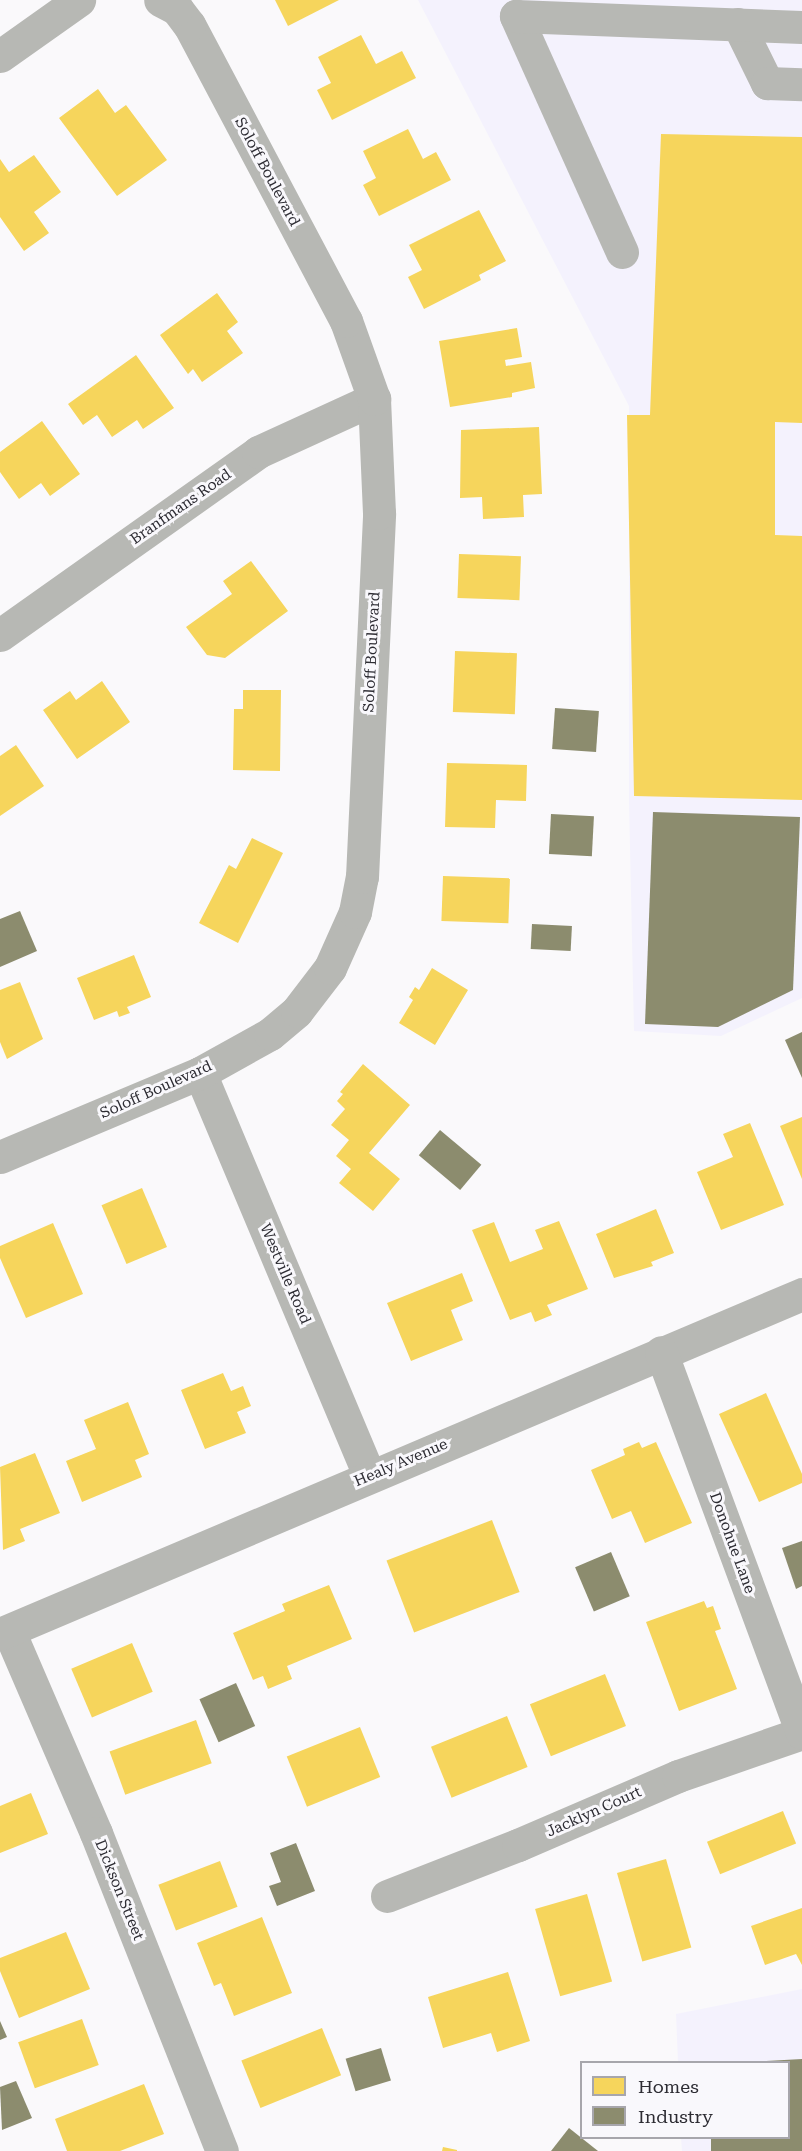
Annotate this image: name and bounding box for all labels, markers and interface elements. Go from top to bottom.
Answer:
street label: Soloff Boulevard [231,115,303,229]
street label: Branfmans Road [127,466,235,548]
street label: Soloff Boulevard [360,591,384,713]
street label: Soloff Boulevard [97,1057,215,1123]
street label: Westville Road [256,1221,314,1327]
street label: Healy Avenue [352,1435,450,1491]
street label: Donohue Lane [705,1490,759,1596]
street label: Jacklyn Court [544,1783,644,1841]
street label: Dickson Street [91,1837,147,1943]
legend [580,2061,790,2139]
text: Homes [638,2076,699,2097]
text: Industry [638,2106,713,2127]

